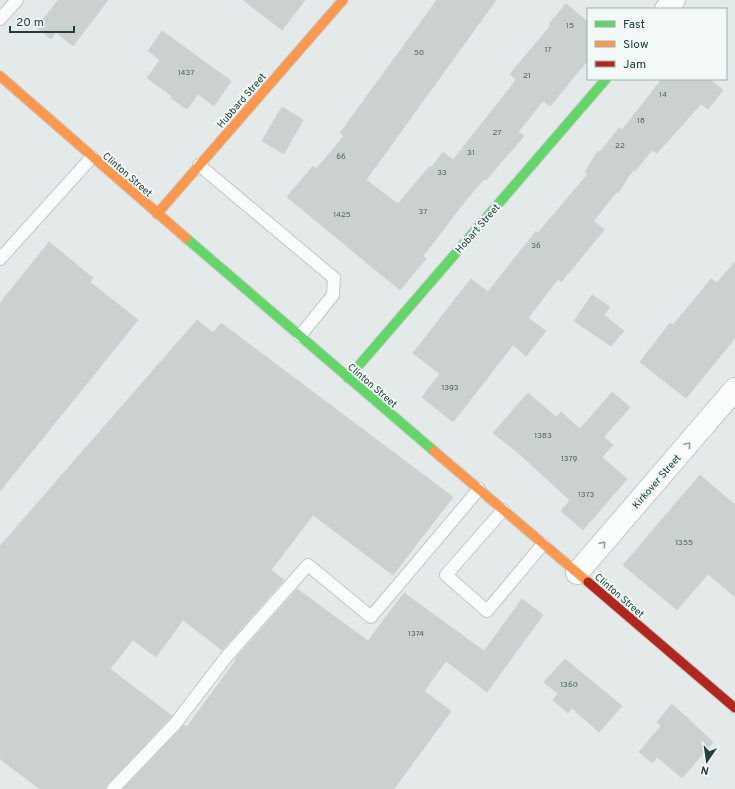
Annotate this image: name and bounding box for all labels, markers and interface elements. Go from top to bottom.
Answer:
scale bar [10,8,74,34]
legend [587,8,727,80]
text: 20 m [16,15,44,31]
text: Fast [623,17,645,33]
house number: 15 [566,21,574,31]
text: Slow [623,37,649,53]
house number: 17 [544,45,552,55]
house number: 50 [414,48,424,58]
text: Jam [623,57,646,73]
house number: 1437 [178,68,194,78]
street label: Hubbard Street [215,71,270,131]
house number: 21 [523,71,531,81]
house number: 14 [659,90,667,100]
house number: 18 [637,116,645,126]
house number: 27 [493,128,502,138]
house number: 22 [615,141,625,151]
house number: 31 [467,148,475,158]
street label: Clinton Street [99,150,155,200]
house number: 66 [336,152,346,162]
house number: 33 [437,168,447,178]
street label: Hobart Street [453,201,503,256]
house number: 37 [419,207,427,217]
house number: 1425 [333,210,351,220]
house number: 36 [531,241,541,251]
street label: Clinton Street [344,361,400,411]
house number: 1393 [441,383,459,393]
house number: 1383 [534,431,552,441]
one-way arrow [683,442,690,450]
street label: Kirkover Street [630,452,684,512]
house number: 1379 [561,454,578,464]
house number: 1373 [578,490,594,500]
house number: 1355 [675,538,693,548]
one-way arrow [598,541,605,548]
street label: Clinton Street [591,571,647,621]
house number: 1374 [408,629,424,639]
house number: 1360 [560,680,578,690]
north arrow [687,741,727,781]
text: N [700,762,710,777]

